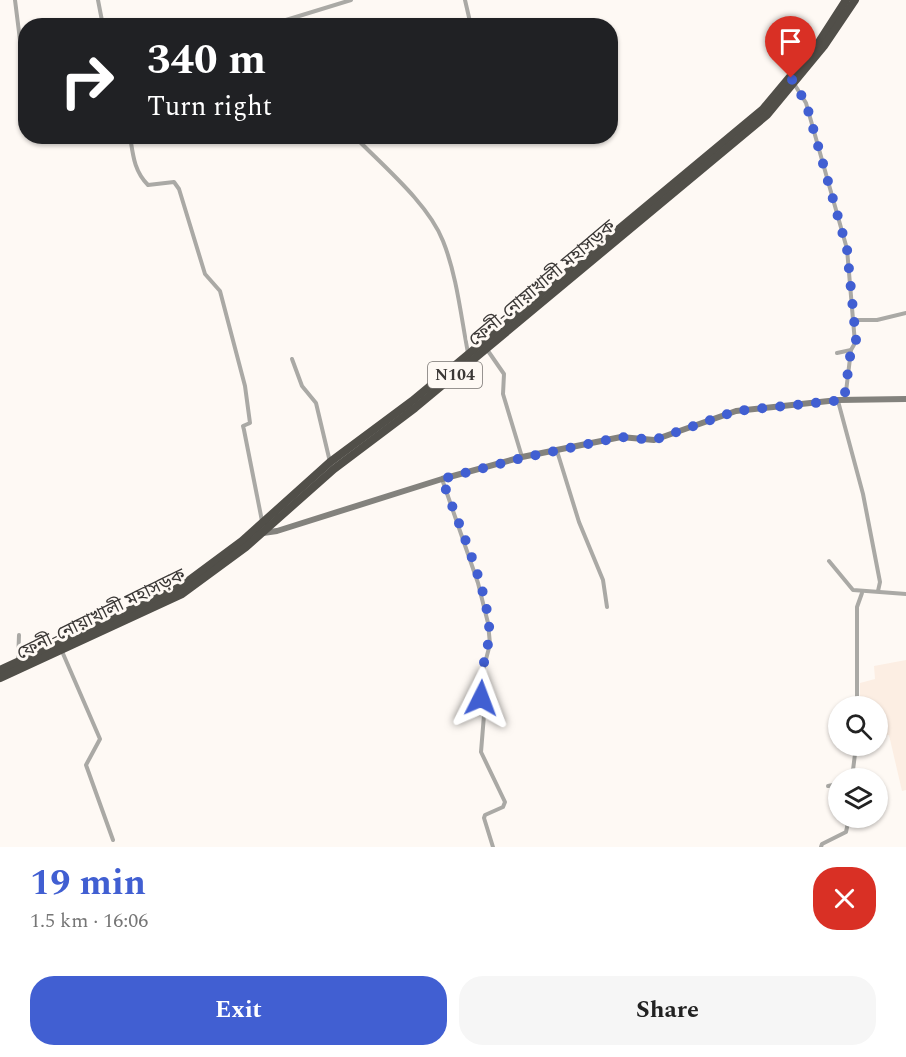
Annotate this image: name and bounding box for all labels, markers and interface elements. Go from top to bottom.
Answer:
pin [765,16,816,78]
icon: arrive [774,25,807,58]
text: 340 m [147,29,266,92]
icon: right [48,42,126,120]
text: Turn right [147,86,272,128]
street label: ফেনী-নোয়াখালী মহাসড়ক [462,213,622,353]
road number: N104 [428,362,482,388]
street label: ফেনী-নোয়াখালী মহাসড়ক [12,561,191,667]
position arrow [449,666,513,730]
map controls [828,696,888,828]
button: search [828,696,888,756]
button: layers [828,768,888,828]
text: 19 min [30,856,146,911]
button: close [813,867,876,930]
text: 1.5 km · 16:06 [30,906,148,936]
button: Exit [30,976,447,1045]
button: Share [459,976,876,1045]

